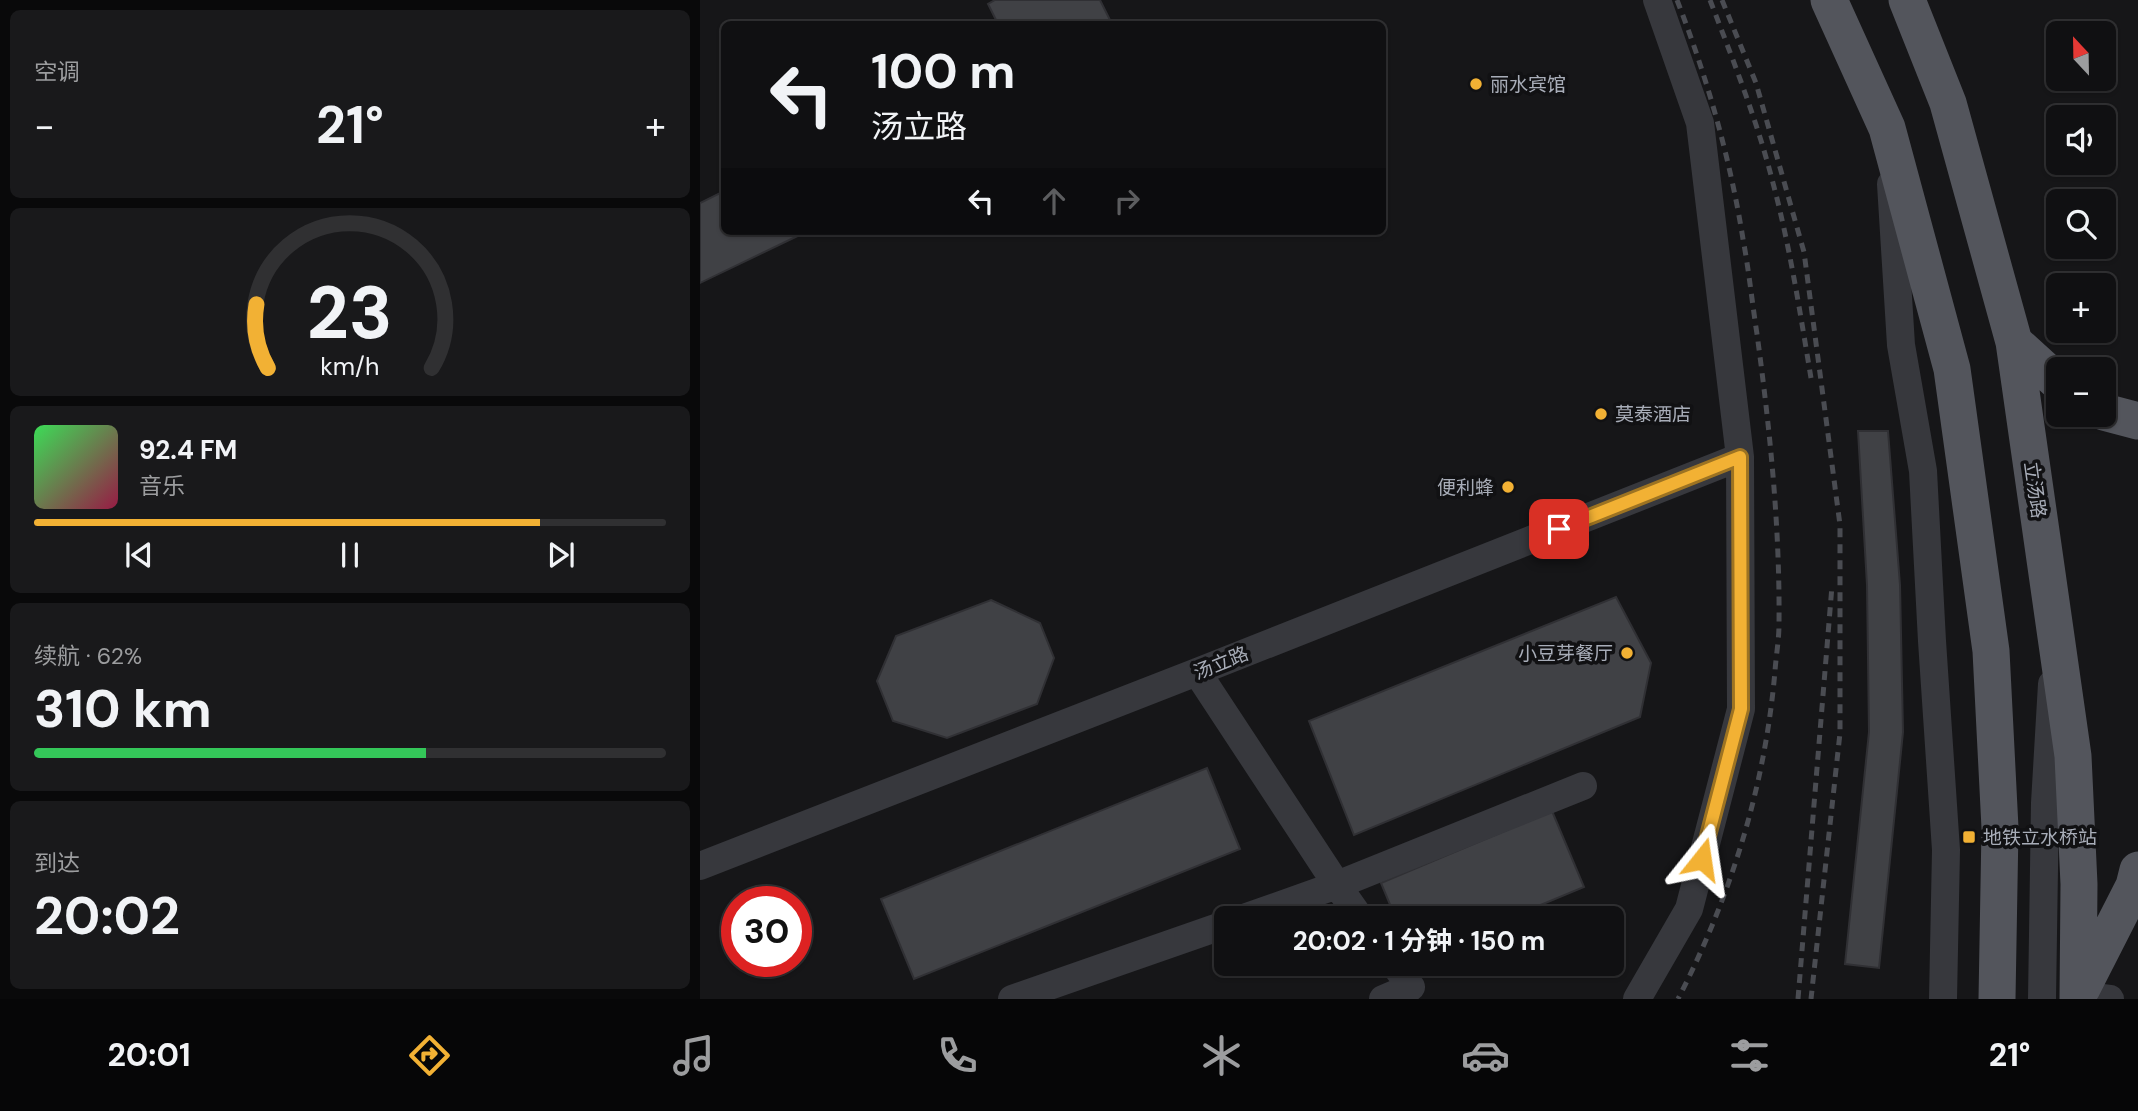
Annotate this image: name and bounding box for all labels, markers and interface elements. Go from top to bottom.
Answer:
north arrow [2046,21,2116,91]
map controls [2046,21,2116,427]
text: 100 m [871,39,1015,103]
icon: left [756,49,847,140]
text: 空调 [34,57,80,87]
place label: 丽水宾馆 [1490,72,1566,97]
marker: 丽水宾馆 [1468,76,1484,92]
text: 21° [316,91,384,159]
text: − [34,101,55,151]
text: + [645,101,666,151]
button: sound [2046,105,2116,175]
text: 汤立路 [871,106,967,148]
icon: left [962,182,1000,220]
icon: ahead [1035,182,1073,220]
icon: right [1108,182,1146,220]
button: search [2046,189,2116,259]
text: 23 [307,266,393,361]
button: + [2046,273,2116,343]
text: km/h [320,349,380,382]
button: − [2046,357,2116,427]
place label: 莫泰酒店 [1615,402,1691,427]
marker: 莫泰酒店 [1593,406,1609,422]
text: 92.4 FM [139,433,237,467]
street label: 立汤路 [2019,460,2051,520]
text: 音乐 [139,471,185,501]
place label: 便利蜂 [1437,475,1494,500]
marker: 便利蜂 [1500,479,1516,495]
pin [1529,499,1589,559]
icon: arrive [1540,510,1578,548]
icon: previous [120,536,158,574]
icon: pause [331,536,369,574]
icon: next [542,536,580,574]
text: 续航 · 62% [34,641,142,671]
street label: 汤立路 [1190,641,1252,685]
place label: 小豆芽餐厅 [1518,641,1613,666]
marker: 小豆芽餐厅 [1619,645,1635,661]
text: 310 km [34,675,212,743]
position arrow [1665,822,1739,896]
place label: 地铁立水桥站 [1983,825,2097,850]
marker: 地铁立水桥站 [1961,829,1977,845]
text: 到达 [34,848,80,878]
text: 20:02 [34,882,180,950]
speed limit sign: 30 [721,886,812,977]
text: 20:02 · 1 分钟 · 150 m [1293,924,1545,958]
icon: directions [405,1031,454,1080]
icon: music [669,1031,718,1080]
icon: phone [933,1031,982,1080]
icon: climate [1197,1031,1246,1080]
icon: car [1461,1031,1510,1080]
icon: filters [1725,1031,1774,1080]
text: 20:01 [107,1034,191,1076]
text: 21° [1989,1034,2030,1076]

